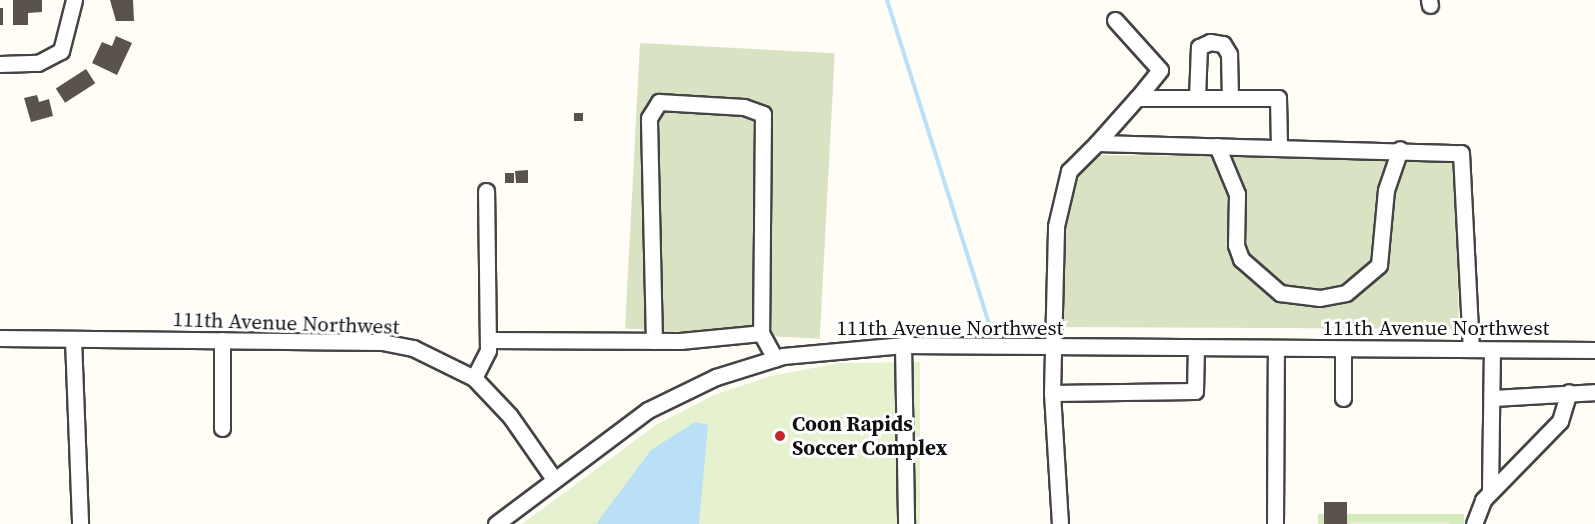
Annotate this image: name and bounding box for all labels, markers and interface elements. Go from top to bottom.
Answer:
street label: 111th Avenue Northwest [172,306,400,340]
street label: 111th Avenue Northwest [837,315,1063,341]
street label: 111th Avenue Northwest [1323,315,1549,341]
place label: Coon Rapids Soccer Complex [792,411,947,461]
marker: Coon Rapids Soccer Complex [773,429,787,443]

